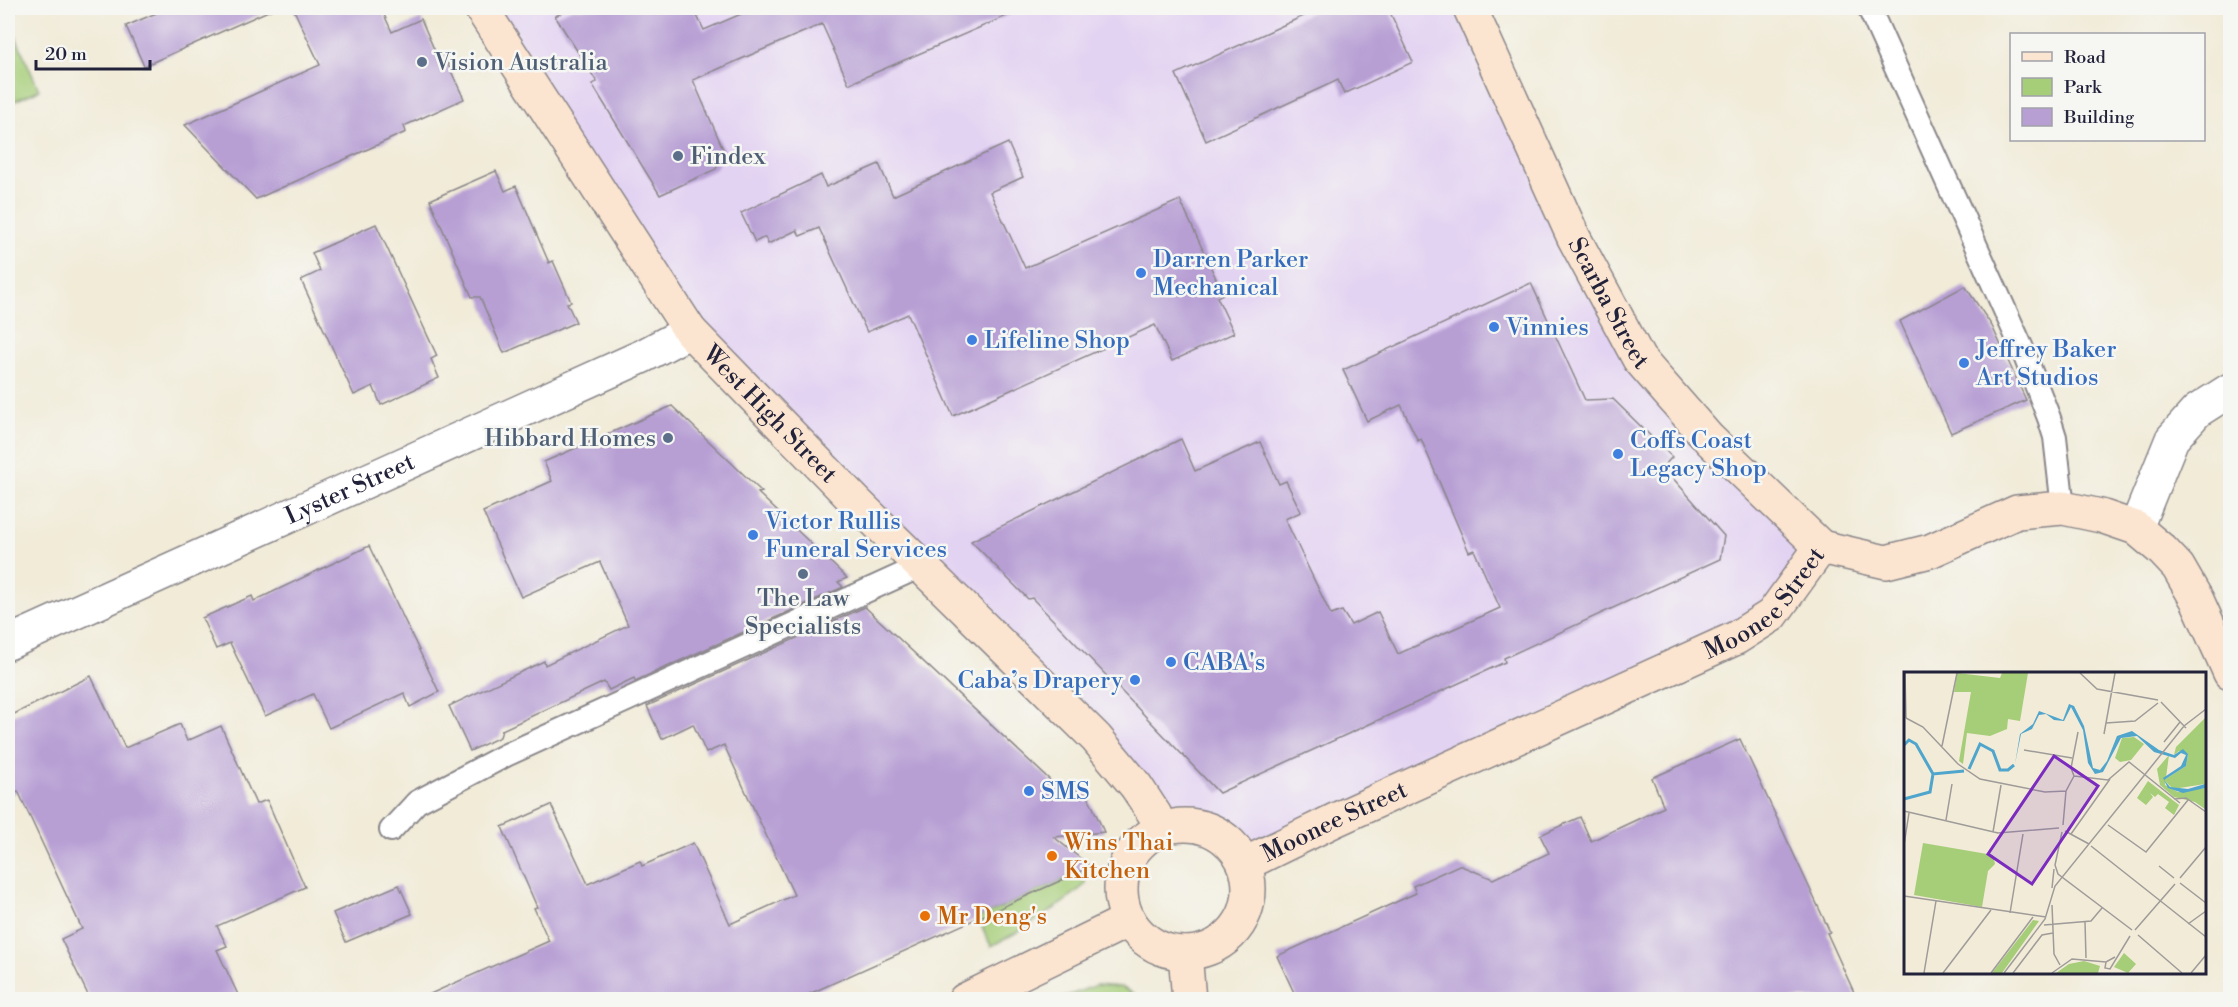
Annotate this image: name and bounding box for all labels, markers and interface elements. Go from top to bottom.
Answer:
scale bar [36,33,150,71]
legend [2010,33,2205,141]
text: 20 m [45,43,87,66]
text: Road [2064,46,2107,69]
place label: Vision Australia [433,48,608,78]
marker: Vision Australia [415,55,429,69]
text: Park [2064,76,2103,99]
text: Building [2063,106,2135,129]
place label: Findex [690,142,766,172]
marker: Findex [671,149,685,163]
street label: Scarba Street [1561,233,1655,376]
place label: Darren Parker Mechanical [1153,245,1308,303]
marker: Darren Parker Mechanical [1134,266,1148,280]
place label: Vinnies [1505,313,1589,343]
marker: Vinnies [1487,320,1501,334]
place label: Lifeline Shop [984,326,1130,356]
marker: Lifeline Shop [965,333,979,347]
place label: Jeffrey Baker Art Studios [1975,335,2117,393]
street label: West High Street [695,338,844,490]
marker: Jeffrey Baker Art Studios [1957,356,1971,370]
place label: Hibbard Homes [484,424,656,454]
place label: Coffs Coast Legacy Shop [1630,426,1767,484]
marker: Hibbard Homes [661,431,675,445]
street label: Lyster Street [281,447,420,532]
marker: Coffs Coast Legacy Shop [1611,447,1625,461]
place label: Victor Rullis Funeral Services [764,507,947,565]
marker: Victor Rullis Funeral Services [746,528,760,542]
street label: Moonee Street [1699,541,1832,667]
marker: The Law Specialists [796,567,810,581]
place label: The Law Specialists [745,584,861,642]
place label: CABA's [1183,648,1265,678]
marker: CABA's [1164,655,1178,669]
place label: Caba’s Drapery [958,666,1123,696]
inset map [1904,672,2205,974]
marker: Caba’s Drapery [1128,673,1142,687]
street label: Moonee Street [1257,775,1412,869]
place label: SMS [1041,777,1090,807]
marker: SMS [1022,784,1036,798]
place label: Wins Thai Kitchen [1063,828,1173,886]
marker: Wins Thai Kitchen [1045,849,1059,863]
place label: Mr Deng's [937,902,1047,932]
marker: Mr Deng's [918,909,932,923]

